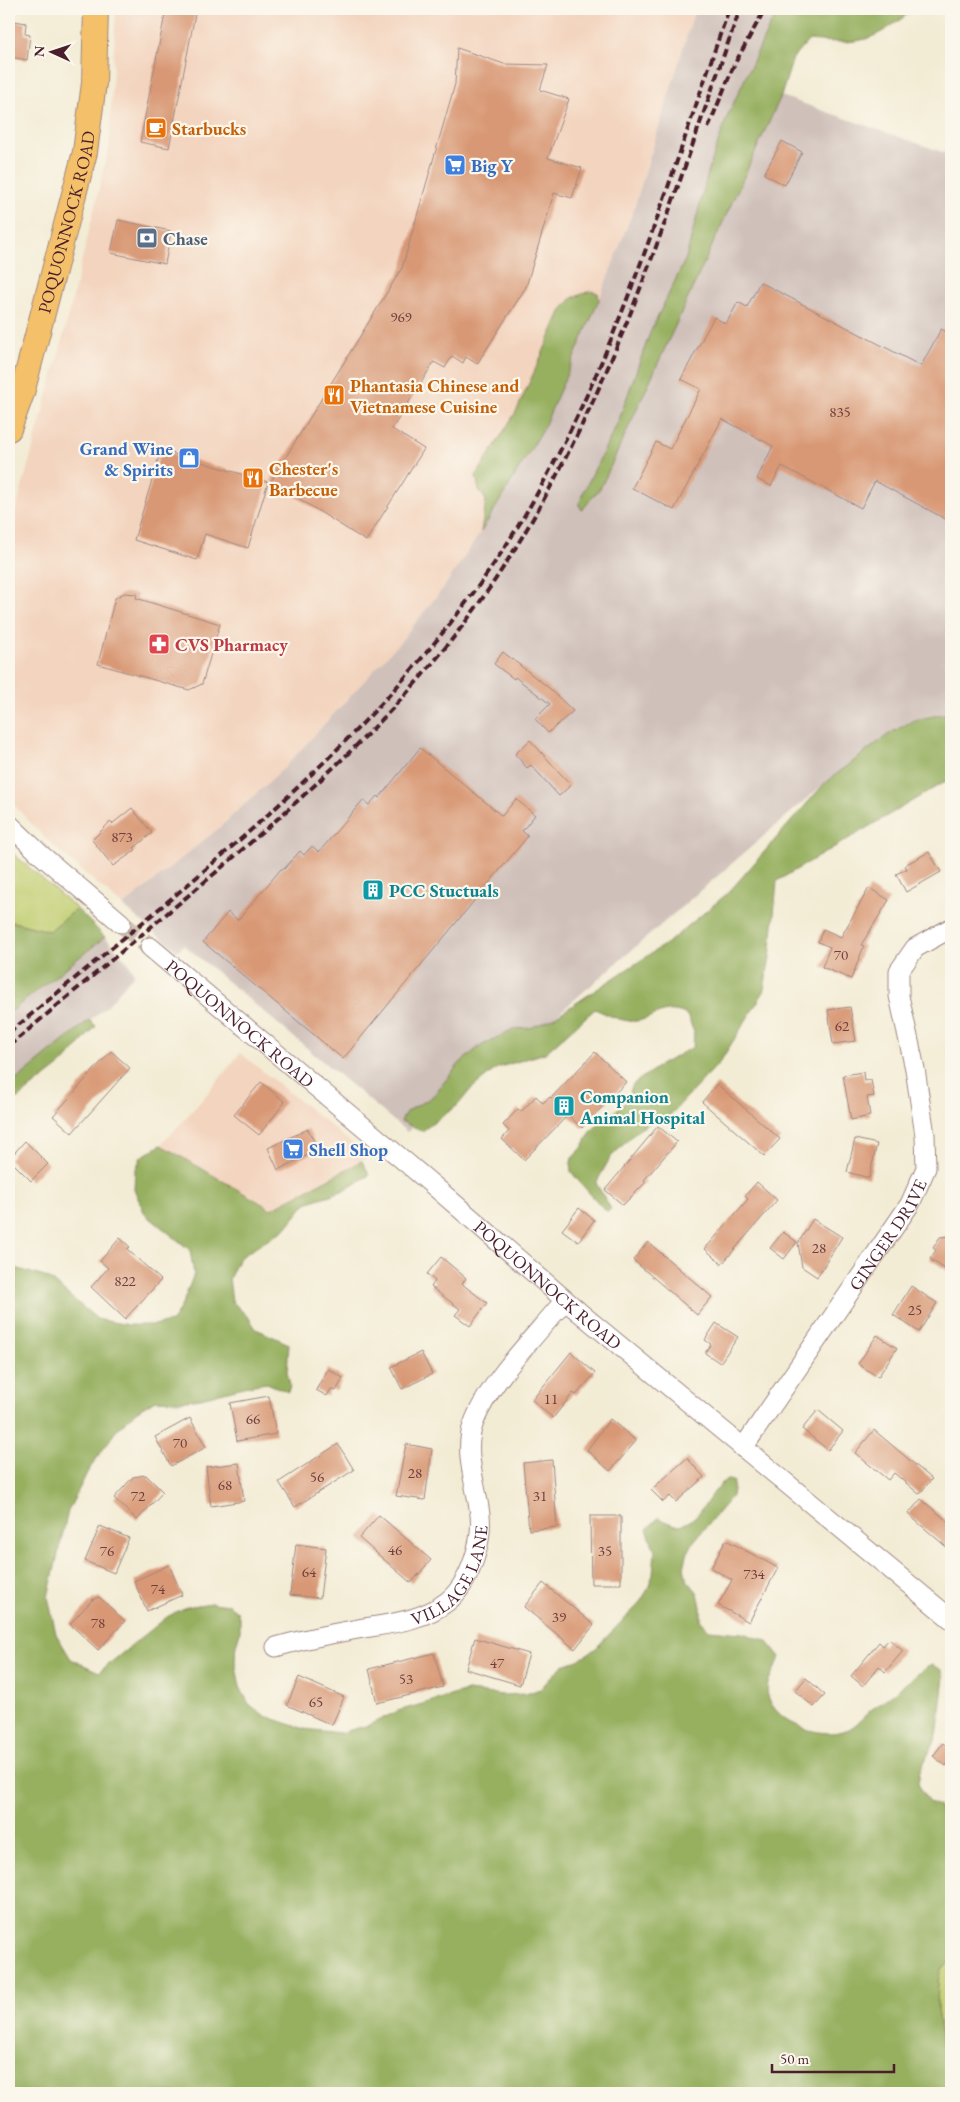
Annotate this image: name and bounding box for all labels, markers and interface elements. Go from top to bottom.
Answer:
north arrow [28,28,78,78]
text: N [30,45,48,57]
cafe icon: Starbucks [144,116,168,140]
place label: Starbucks [172,117,246,140]
street label: POQUONNOCK ROAD [32,129,99,316]
supermarket icon: Big Y [443,153,467,177]
place label: Big Y [471,154,514,177]
bank icon: Chase [135,226,159,250]
place label: Chase [163,227,208,250]
house number: 969 [390,307,412,326]
place label: Phantasia Chinese and Vietnamese Cuisine [350,374,519,418]
restaurant icon: Phantasia Chinese and Vietnamese Cuisine [322,383,346,407]
house number: 835 [829,402,851,421]
place label: Grand Wine & Spirits [80,437,173,481]
shop icon: Grand Wine & Spirits [177,446,201,470]
place label: Chester's Barbecue [269,457,338,501]
restaurant icon: Chester's Barbecue [241,466,265,490]
pharmacy icon: CVS Pharmacy [147,632,171,656]
place label: CVS Pharmacy [175,633,288,656]
house number: 873 [111,827,133,846]
building icon: PCC Stuctuals [361,878,385,902]
place label: PCC Stuctuals [389,879,499,902]
house number: 70 [834,945,848,964]
street label: POQUONNOCK ROAD [161,954,319,1092]
house number: 62 [835,1016,850,1035]
place label: Companion Animal Hospital [579,1085,705,1129]
building icon: Companion Animal Hospital [552,1094,576,1118]
supermarket icon: Shell Shop [281,1137,305,1161]
place label: Shell Shop [309,1138,388,1161]
street label: GINGER DRIVE [843,1175,931,1294]
street label: POQUONNOCK ROAD [470,1215,627,1354]
house number: 28 [812,1238,826,1257]
house number: 822 [114,1271,137,1290]
house number: 25 [908,1300,922,1319]
house number: 11 [544,1389,558,1408]
house number: 66 [246,1409,260,1428]
house number: 70 [173,1433,187,1452]
house number: 28 [408,1463,422,1482]
house number: 56 [310,1467,324,1486]
house number: 68 [218,1475,232,1494]
house number: 72 [131,1486,146,1505]
house number: 31 [533,1486,547,1505]
street label: VILLAGE LANE [408,1524,492,1630]
house number: 46 [388,1540,402,1559]
house number: 76 [100,1541,114,1560]
house number: 35 [598,1541,612,1560]
house number: 64 [302,1562,317,1581]
house number: 734 [743,1564,766,1583]
house number: 74 [151,1579,166,1598]
house number: 39 [552,1607,566,1626]
house number: 78 [91,1613,105,1632]
house number: 47 [490,1653,505,1672]
house number: 53 [399,1669,413,1688]
house number: 65 [309,1692,323,1711]
scale bar [772,2042,895,2074]
text: 50 m [780,2049,809,2068]

